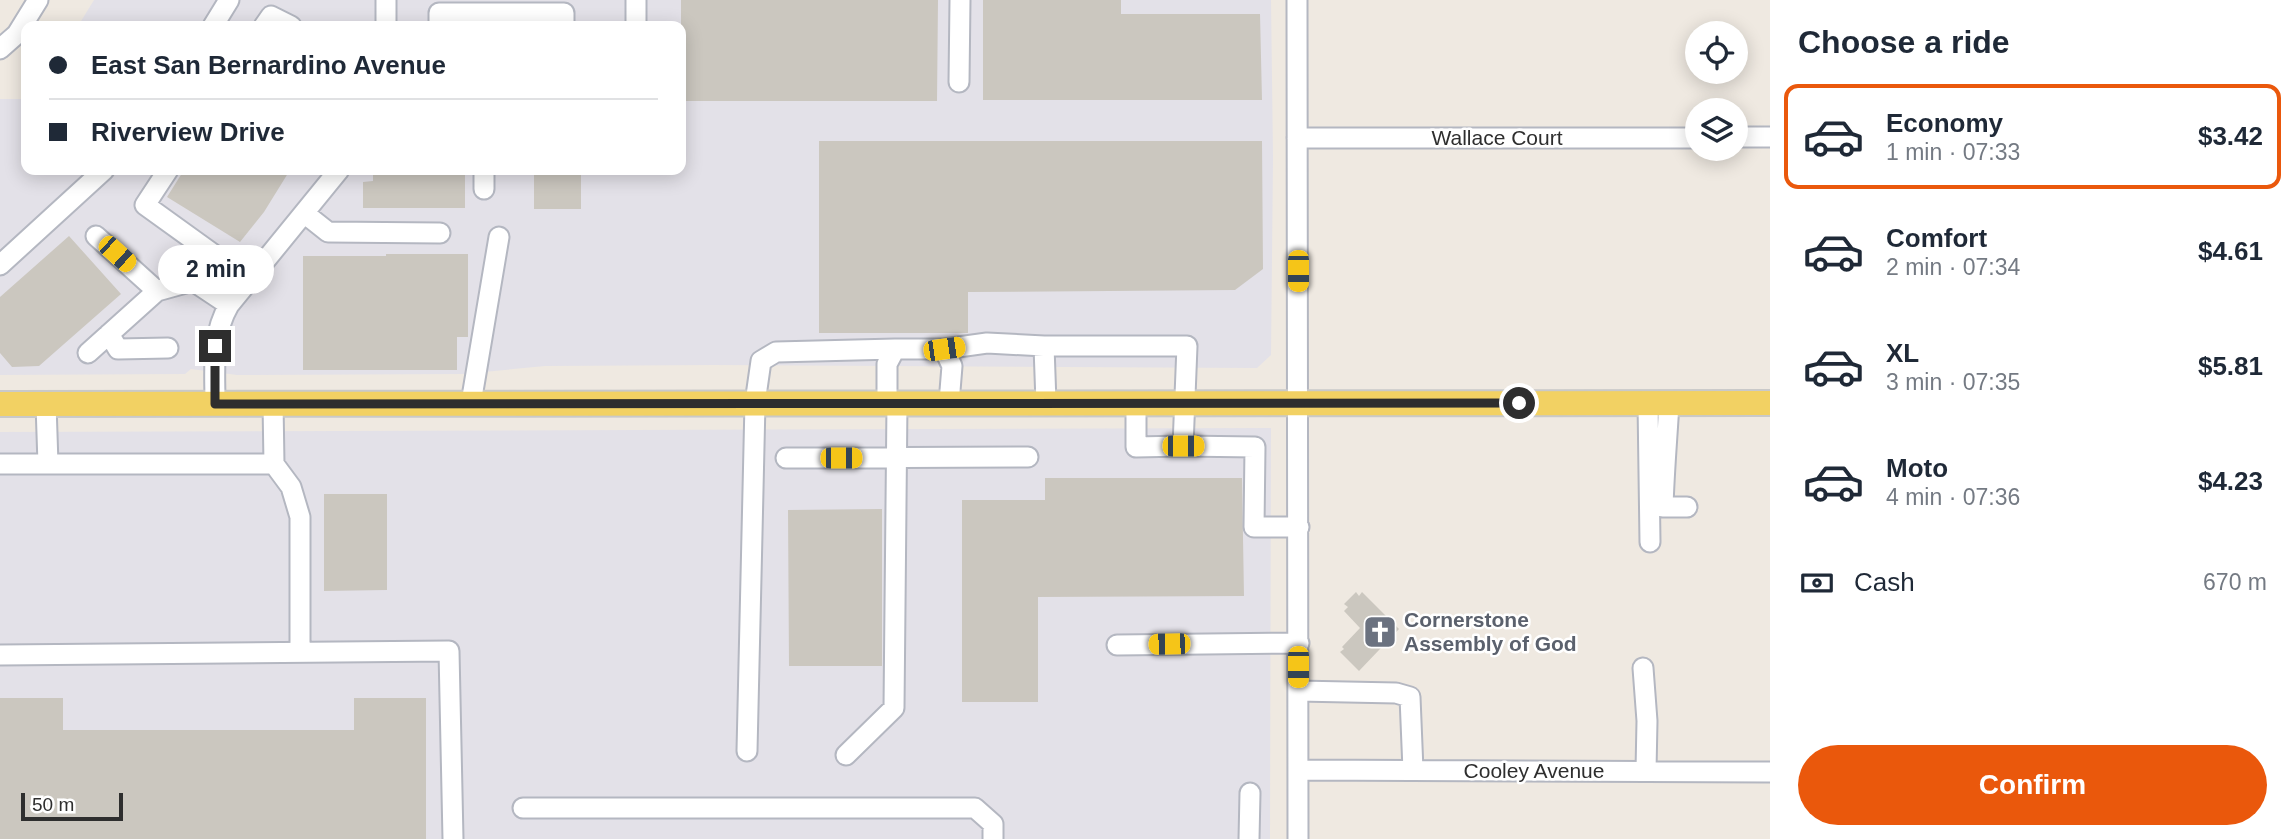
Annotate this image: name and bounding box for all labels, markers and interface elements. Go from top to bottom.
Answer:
map controls [1685,21,1748,161]
button: locate [1685,21,1748,84]
text: Choose a ride [1798,24,2010,60]
text: East San Bernardino Avenue [91,50,446,80]
button: layers [1685,98,1748,161]
icon: car [1802,105,1865,168]
text: Economy [1886,108,2003,138]
text: Riverview Drive [91,117,285,147]
text: $3.42 [2198,121,2263,151]
street label: Wallace Court [1431,126,1563,149]
text: 1 min · 07:33 [1886,139,2020,165]
icon: car [1802,220,1865,283]
text: Comfort [1886,223,1987,253]
car [95,232,140,276]
text: $4.61 [2198,236,2263,266]
callout: 2 min [157,244,273,294]
car [1288,250,1309,292]
text: 2 min · 07:34 [1886,254,2020,280]
text: 2 min [186,256,246,282]
route end [199,330,231,362]
icon: car [1802,335,1865,398]
car [922,336,967,362]
text: XL [1886,338,1919,368]
text: $5.81 [2198,351,2263,381]
text: 3 min · 07:35 [1886,369,2020,395]
route start [1503,387,1535,419]
car [1163,436,1205,457]
car [821,448,863,469]
icon: car [1802,450,1865,513]
text: Moto [1886,453,1948,483]
text: $4.23 [2198,466,2263,496]
text: 4 min · 07:36 [1886,484,2020,510]
icon: cash [1798,564,1836,602]
text: Cash [1854,567,1915,597]
text: 670 m [2203,569,2267,595]
place label: Cornerstone Assembly of God [1404,608,1577,655]
church icon: Cornerstone Assembly of God [1361,613,1399,651]
car [1148,633,1191,655]
car [1288,646,1309,688]
button: Confirm [1798,745,2267,825]
street label: Cooley Avenue [1464,759,1604,782]
scale bar [21,790,122,822]
text: 50 m [32,794,74,815]

